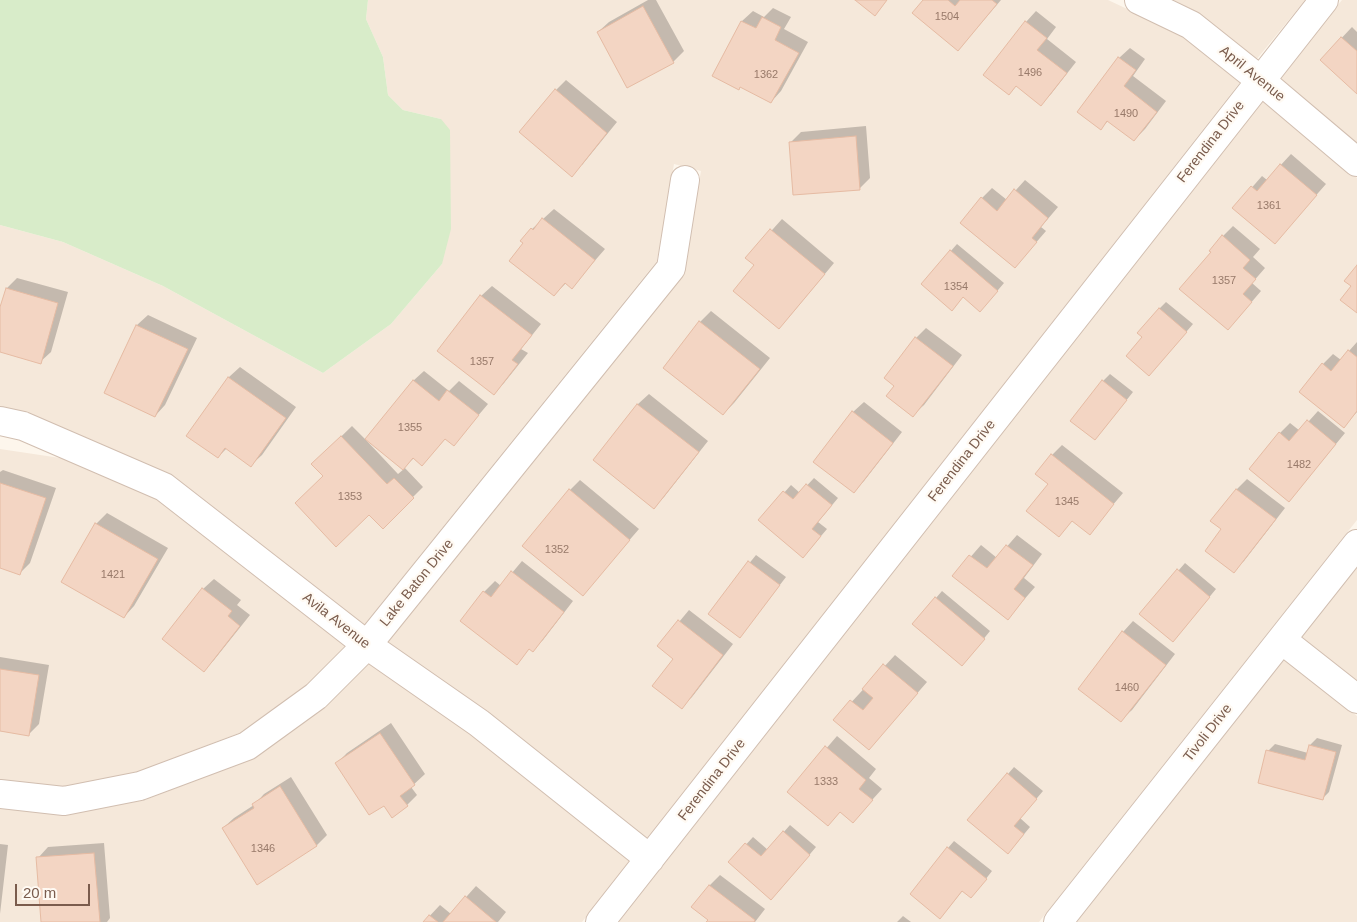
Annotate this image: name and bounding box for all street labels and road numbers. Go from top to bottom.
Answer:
street label: April Avenue [1216,43,1288,105]
street label: Ferendina Drive [1174,98,1248,186]
street label: Ferendina Drive [925,417,999,505]
street label: Lake Baton Drive [377,536,457,630]
street label: Avila Avenue [299,589,373,653]
street label: Tivoli Drive [1180,701,1236,765]
street label: Ferendina Drive [675,736,749,824]

